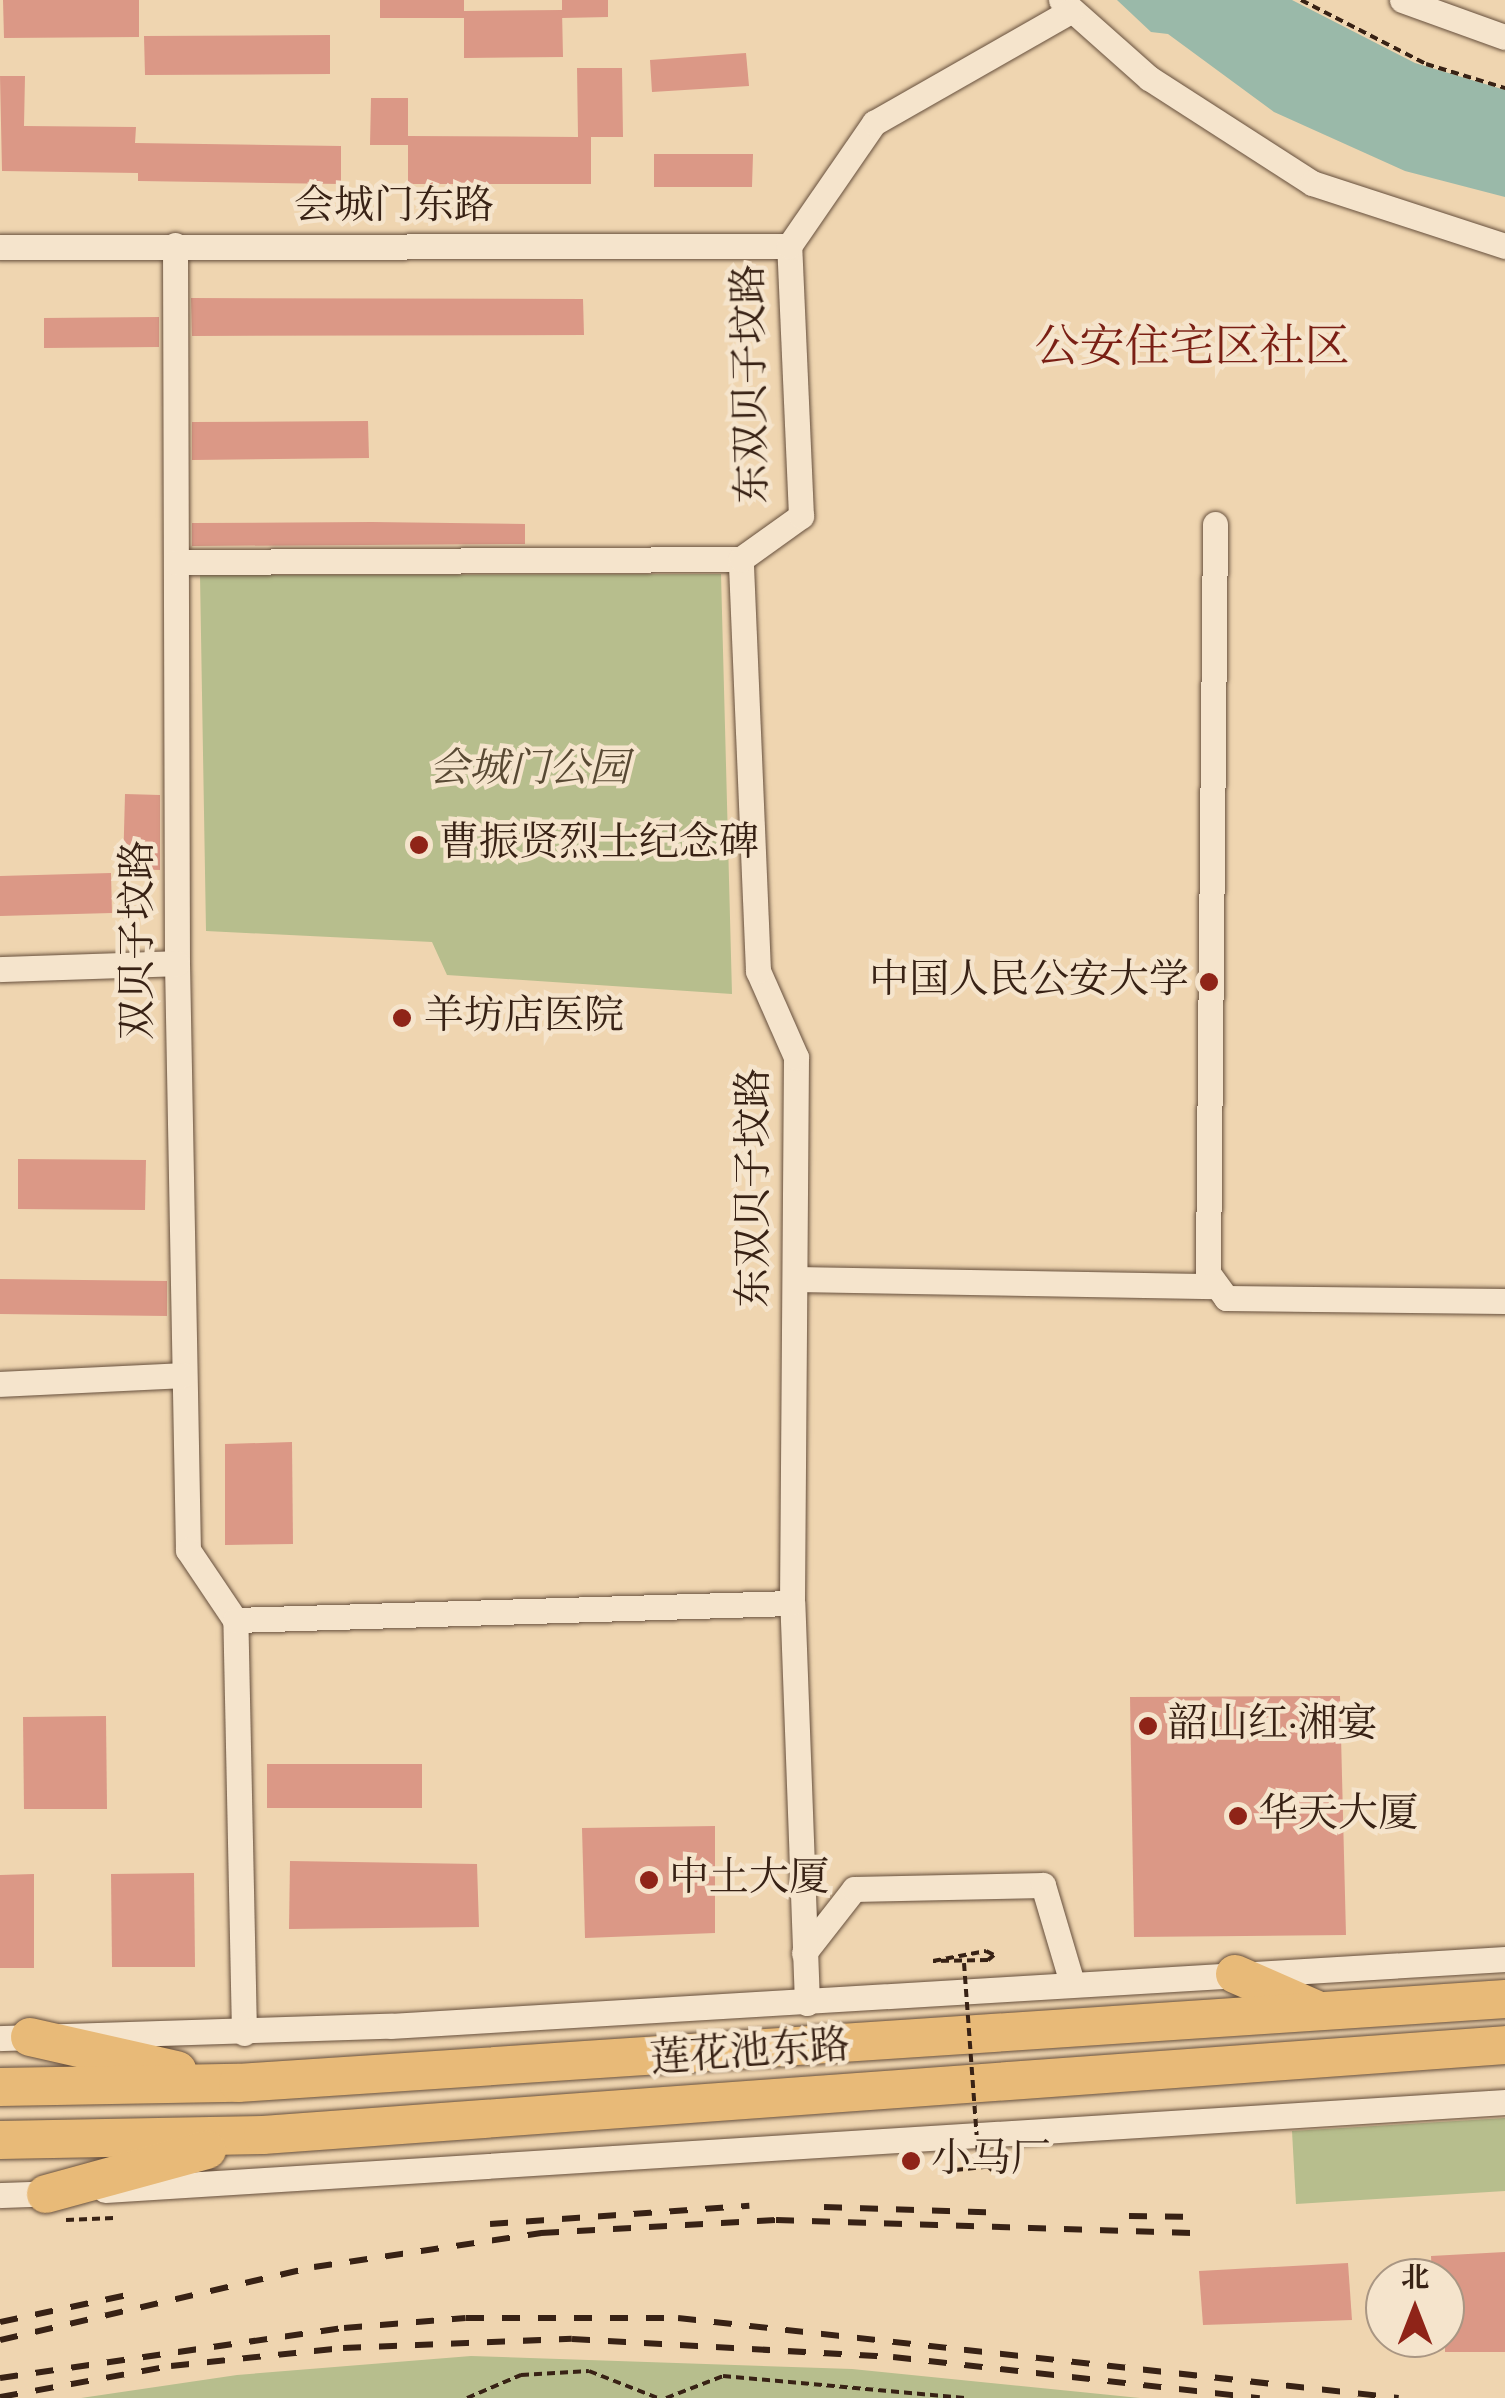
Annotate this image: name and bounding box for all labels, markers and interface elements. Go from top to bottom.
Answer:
street label: 会城门东路 [294,184,494,232]
street label: 东双贝子坟路 [727,264,779,504]
district label: 公安住宅区社区 [1035,323,1349,377]
park label: 会城门公园 [429,747,629,795]
place label: 曹振贤烈士纪念碑 [439,821,759,869]
marker: 曹振贤烈士纪念碑 [408,834,430,856]
street label: 双贝子坟路 [116,840,164,1040]
place label: 中国人民公安大学 [869,958,1189,1006]
marker: 中国人民公安大学 [1198,971,1220,993]
place label: 羊坊店医院 [424,994,624,1042]
marker: 羊坊店医院 [389,1005,415,1031]
street label: 东双贝子坟路 [732,1068,780,1308]
place label: 韶山红·湘宴 [1168,1702,1377,1750]
marker: 韶山红·湘宴 [1137,1715,1159,1737]
place label: 华天大厦 [1258,1792,1418,1840]
marker: 华天大厦 [1227,1805,1249,1827]
place label: 中土大厦 [669,1856,829,1904]
marker: 中土大厦 [638,1869,660,1891]
street label: 莲花池东路 [649,2023,851,2085]
place label: 小马厂 [931,2137,1051,2185]
marker: 小马厂 [900,2150,922,2172]
north arrow [1365,2258,1465,2358]
text: 北 [1401,2260,1429,2299]

